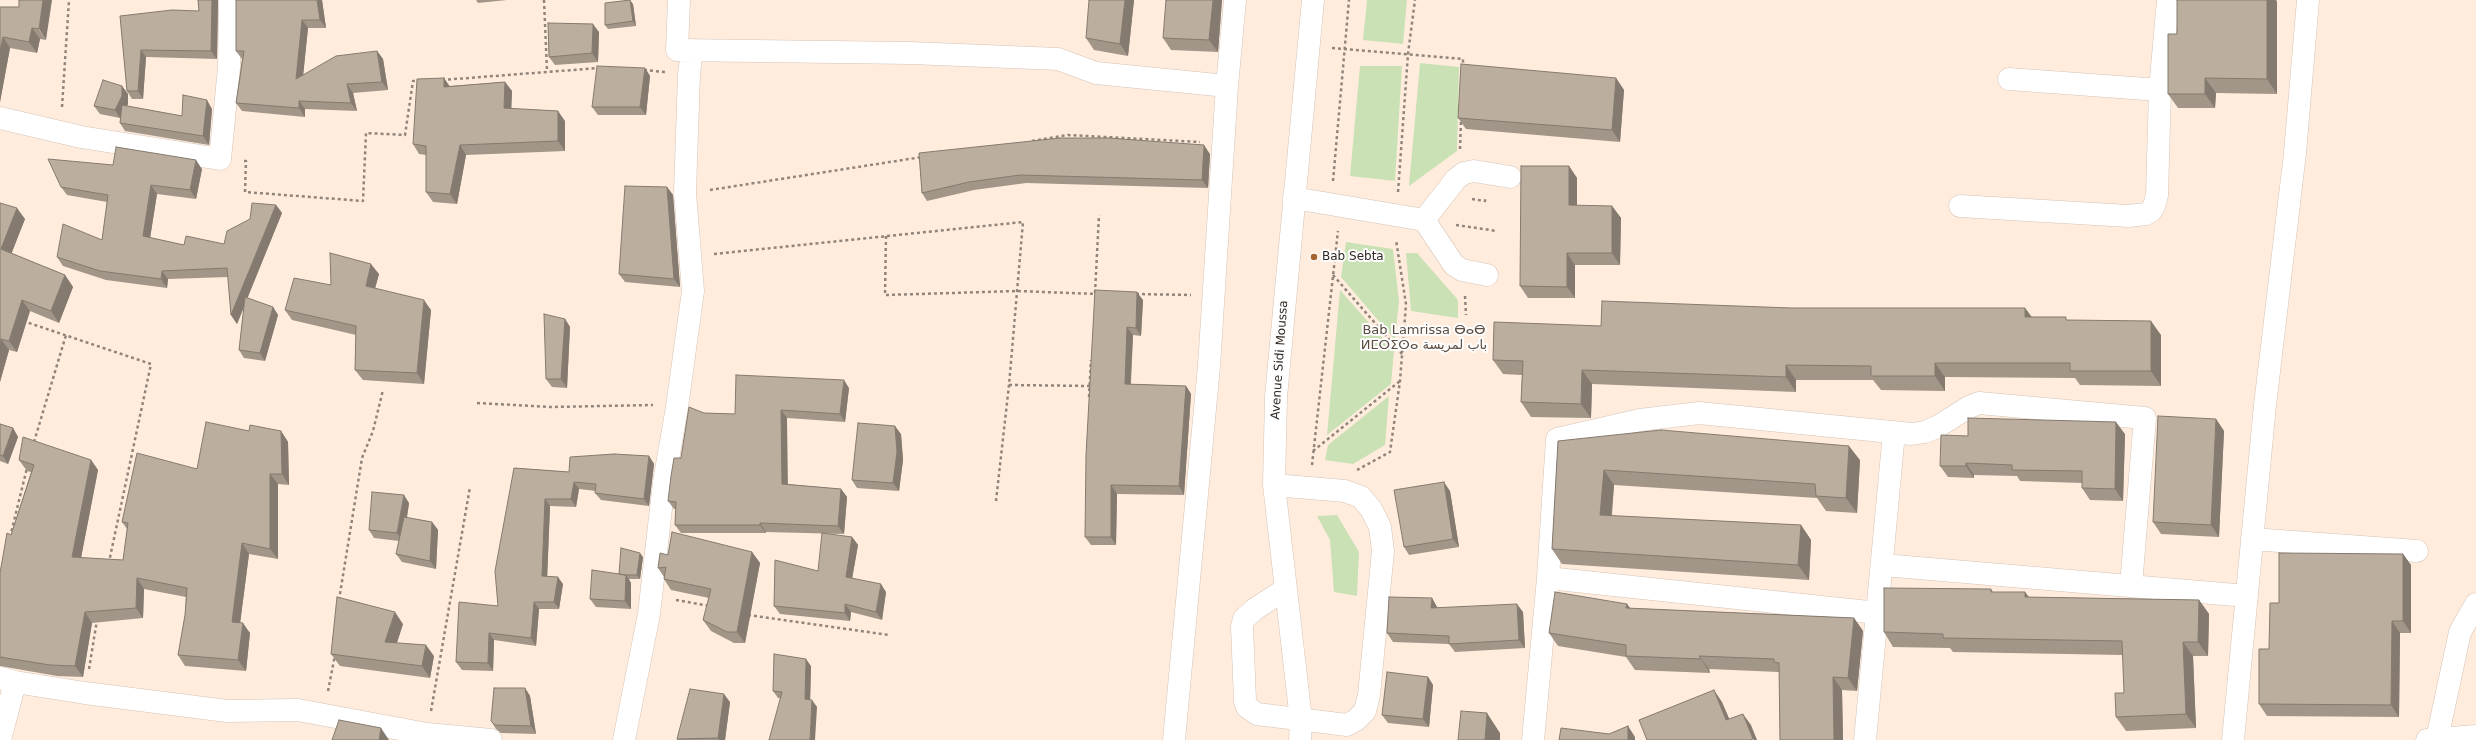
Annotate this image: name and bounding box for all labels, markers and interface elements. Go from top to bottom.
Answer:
place label: Bab Sebta [1322,250,1384,264]
marker: Bab Sebta [1309,252,1319,262]
street label: Avenue Sidi Moussa [1269,300,1291,420]
district label: Bab Lamrissa ⴱⴰⴱ ⵍⵎⵔⵉⵙⴰ باب لمريسة [1361,323,1487,354]

